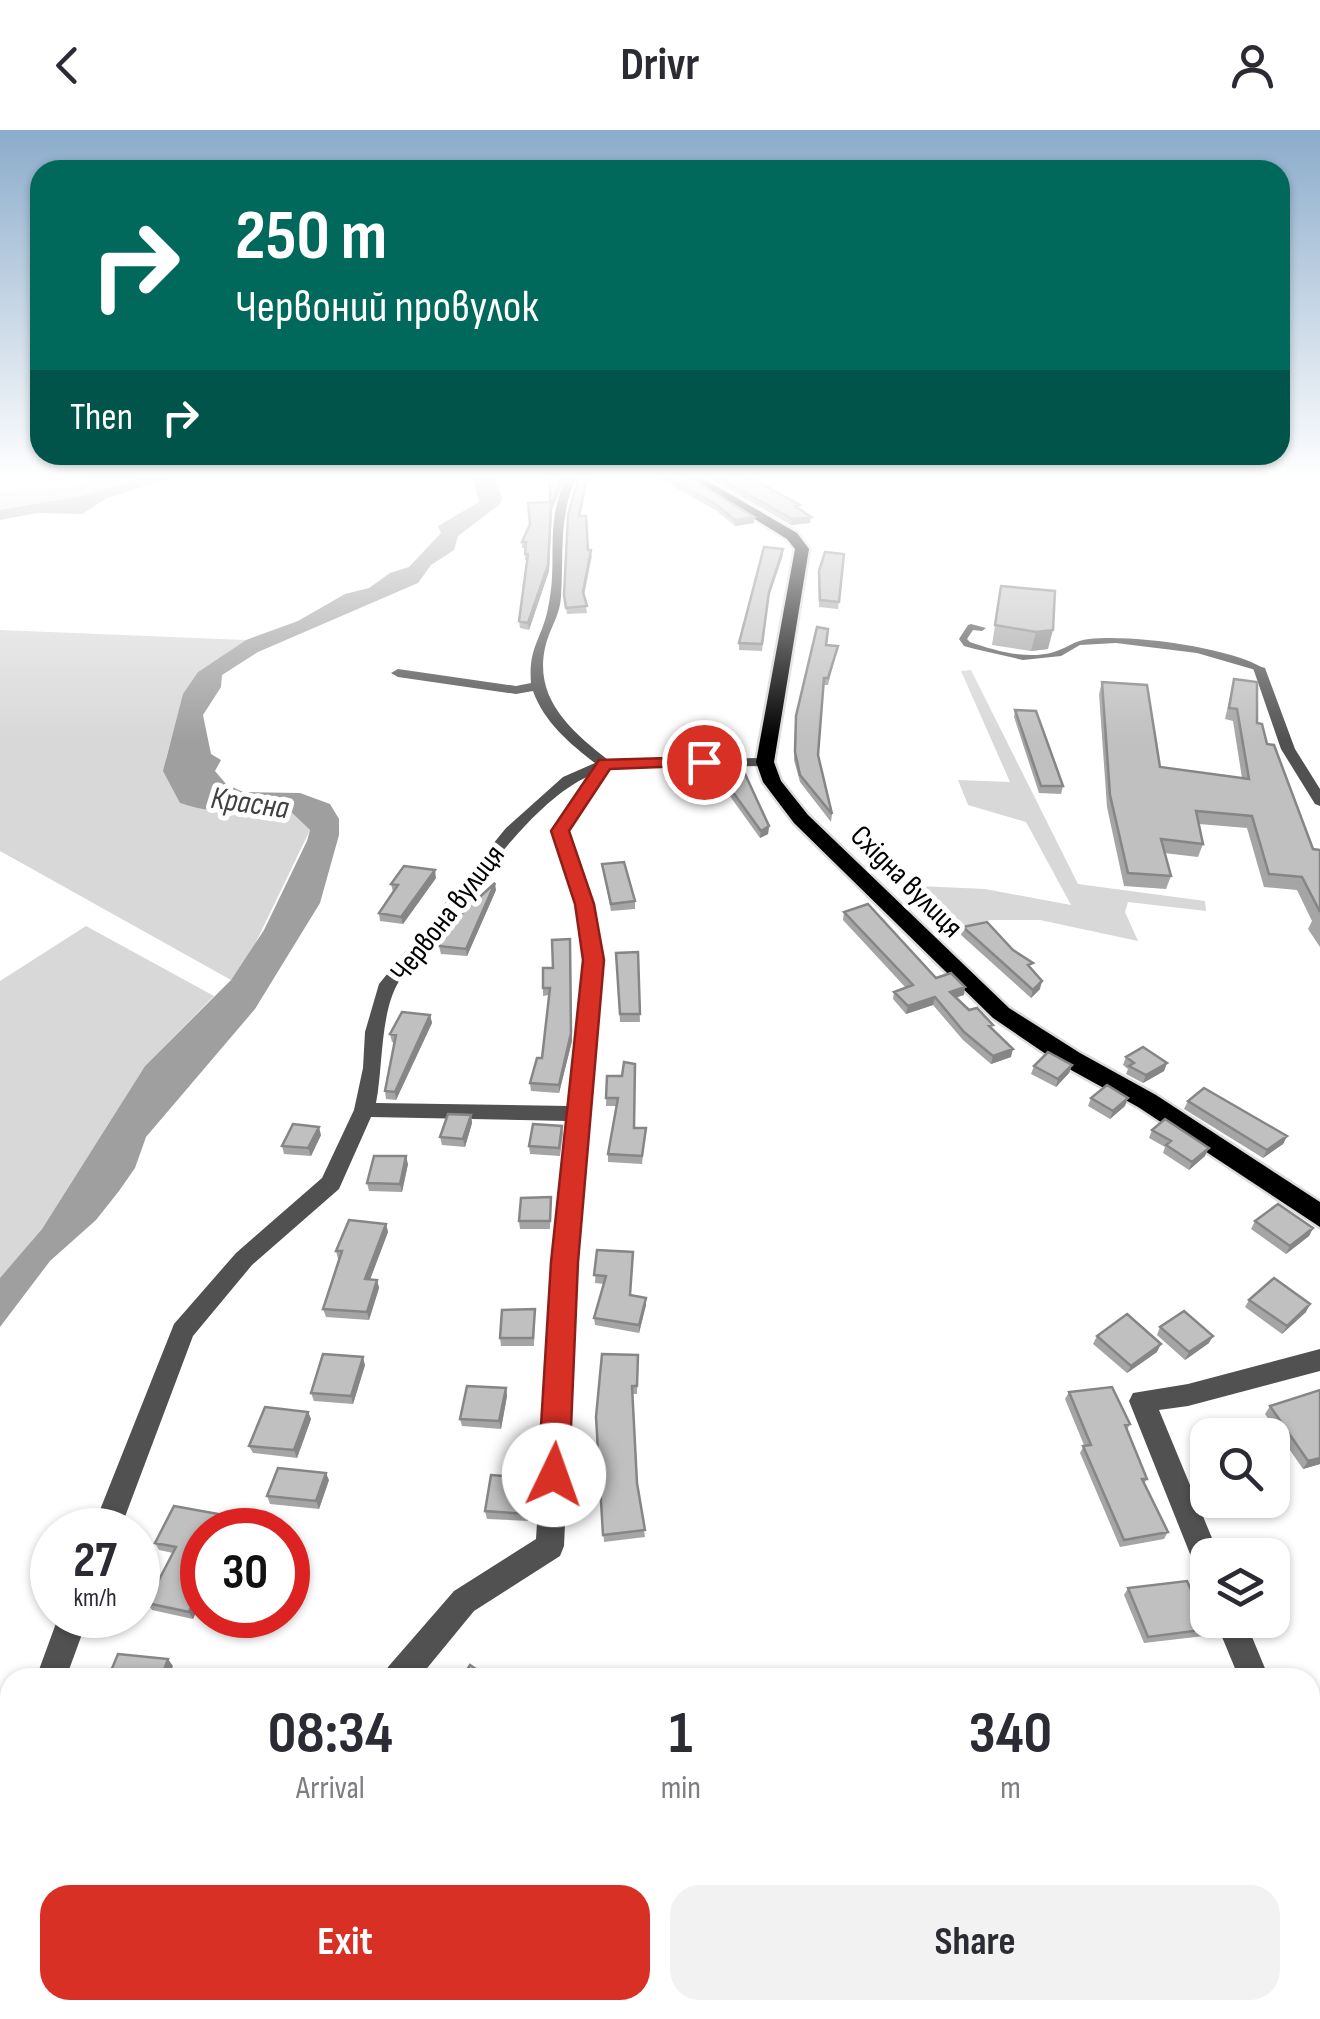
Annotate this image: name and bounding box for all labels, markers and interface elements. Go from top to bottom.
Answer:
icon: back [40,38,95,93]
text: Drivr [620,38,700,93]
icon: person [1225,38,1280,93]
text: 250 m [235,195,387,279]
icon: right [70,200,200,330]
text: Червоний провулок [235,280,538,335]
icon: right [153,390,208,445]
text: Then [70,395,133,440]
pin [662,720,747,805]
icon: arrive [677,735,732,790]
water label: Красна [208,779,291,828]
street label: Східна вулиця [843,818,970,945]
street label: Червона вулиця [383,838,512,989]
map controls [1190,1418,1290,1638]
button: search [1190,1418,1290,1518]
position arrow [502,1423,606,1527]
speed limit sign: 30 [180,1508,310,1638]
text: 27 [73,1531,117,1591]
button: layers [1190,1538,1290,1638]
text: km/h [73,1583,117,1614]
text: 08:34 [268,1698,393,1770]
text: 1 [669,1698,693,1770]
text: 340 [969,1698,1052,1770]
text: Arrival [296,1769,365,1808]
text: min [661,1769,701,1808]
text: m [1000,1769,1021,1808]
button: Exit [40,1885,650,2000]
button: Share [670,1885,1280,2000]

